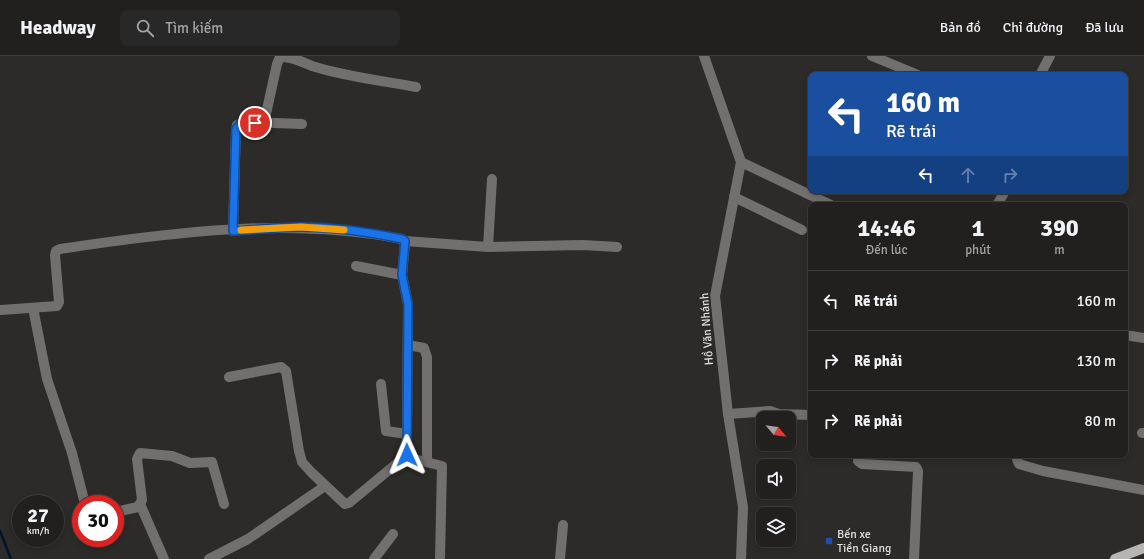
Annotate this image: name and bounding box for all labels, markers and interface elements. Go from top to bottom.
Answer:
search box [120,10,400,46]
text: Headway [20,16,96,40]
icon: search [134,17,156,39]
text: Tìm kiếm [166,19,223,37]
text: Bản đồ [940,19,981,36]
text: Chỉ đường [1003,19,1063,36]
text: Đã lưu [1085,19,1124,36]
text: 160 m [886,86,960,120]
icon: left [820,88,872,140]
pin [238,106,272,140]
icon: arrive [244,112,266,134]
text: Rẽ trái [886,120,936,142]
icon: left [915,164,937,186]
icon: ahead [957,164,979,186]
icon: right [999,164,1021,186]
text: 14:46 [857,213,916,243]
text: 1 [972,213,984,243]
text: 390 [1040,213,1079,243]
text: Đến lúc [866,242,908,258]
text: phút [965,242,991,258]
text: m [1054,242,1065,258]
icon: left [820,290,842,312]
street label: Hồ Văn Nhánh [697,292,717,366]
text: Rẽ trái [854,292,897,310]
text: 160 m [1076,292,1116,310]
icon: right [820,350,842,372]
text: Rẽ phải [854,352,902,370]
text: 130 m [1076,352,1116,370]
icon: right [820,410,842,432]
north arrow [756,411,796,451]
map controls [756,411,796,547]
text: Rẽ phải [854,412,902,430]
text: 80 m [1085,412,1116,430]
position arrow [386,434,428,476]
button: sound [756,459,796,499]
speed limit sign: 30 [72,495,124,547]
text: 27 [27,503,49,528]
button: layers [756,507,796,547]
text: km/h [27,525,49,537]
place label: Bến xe Tiền Giang [837,527,891,556]
marker: Bến xe Tiền Giang [824,536,834,546]

